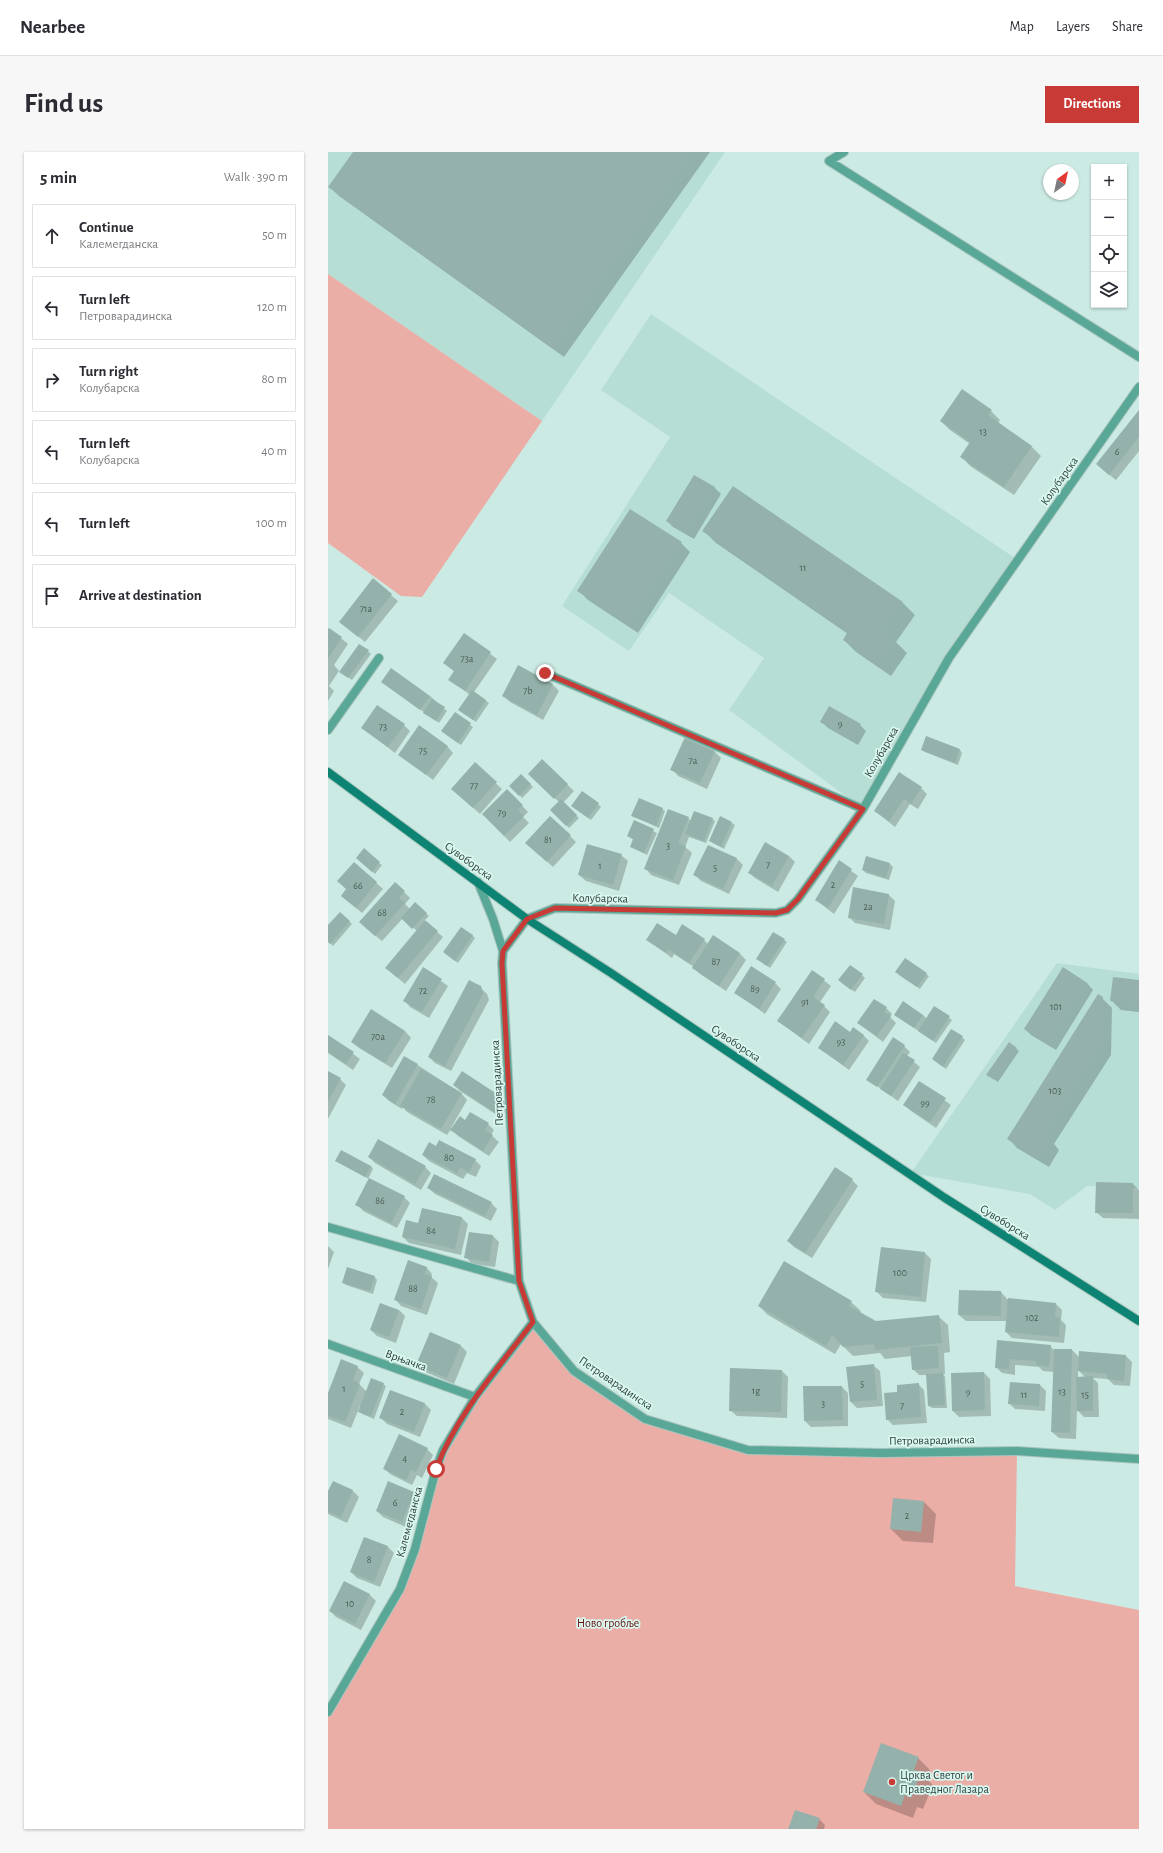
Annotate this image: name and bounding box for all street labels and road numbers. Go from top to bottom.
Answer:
street label: Колубарска [1038,454,1081,508]
street label: Колубарска [862,724,901,780]
street label: Сувоборска [442,840,496,884]
street label: Колубарска [572,892,629,905]
street label: Сувоборска [709,1022,763,1065]
street label: Петроварадинска [489,1039,505,1126]
street label: Сувоборска [977,1202,1033,1243]
street label: Врњачка [384,1347,429,1373]
street label: Петроварадинска [577,1354,655,1412]
street label: Петроварадинска [889,1433,976,1447]
street label: Калемегданска [394,1485,424,1559]

